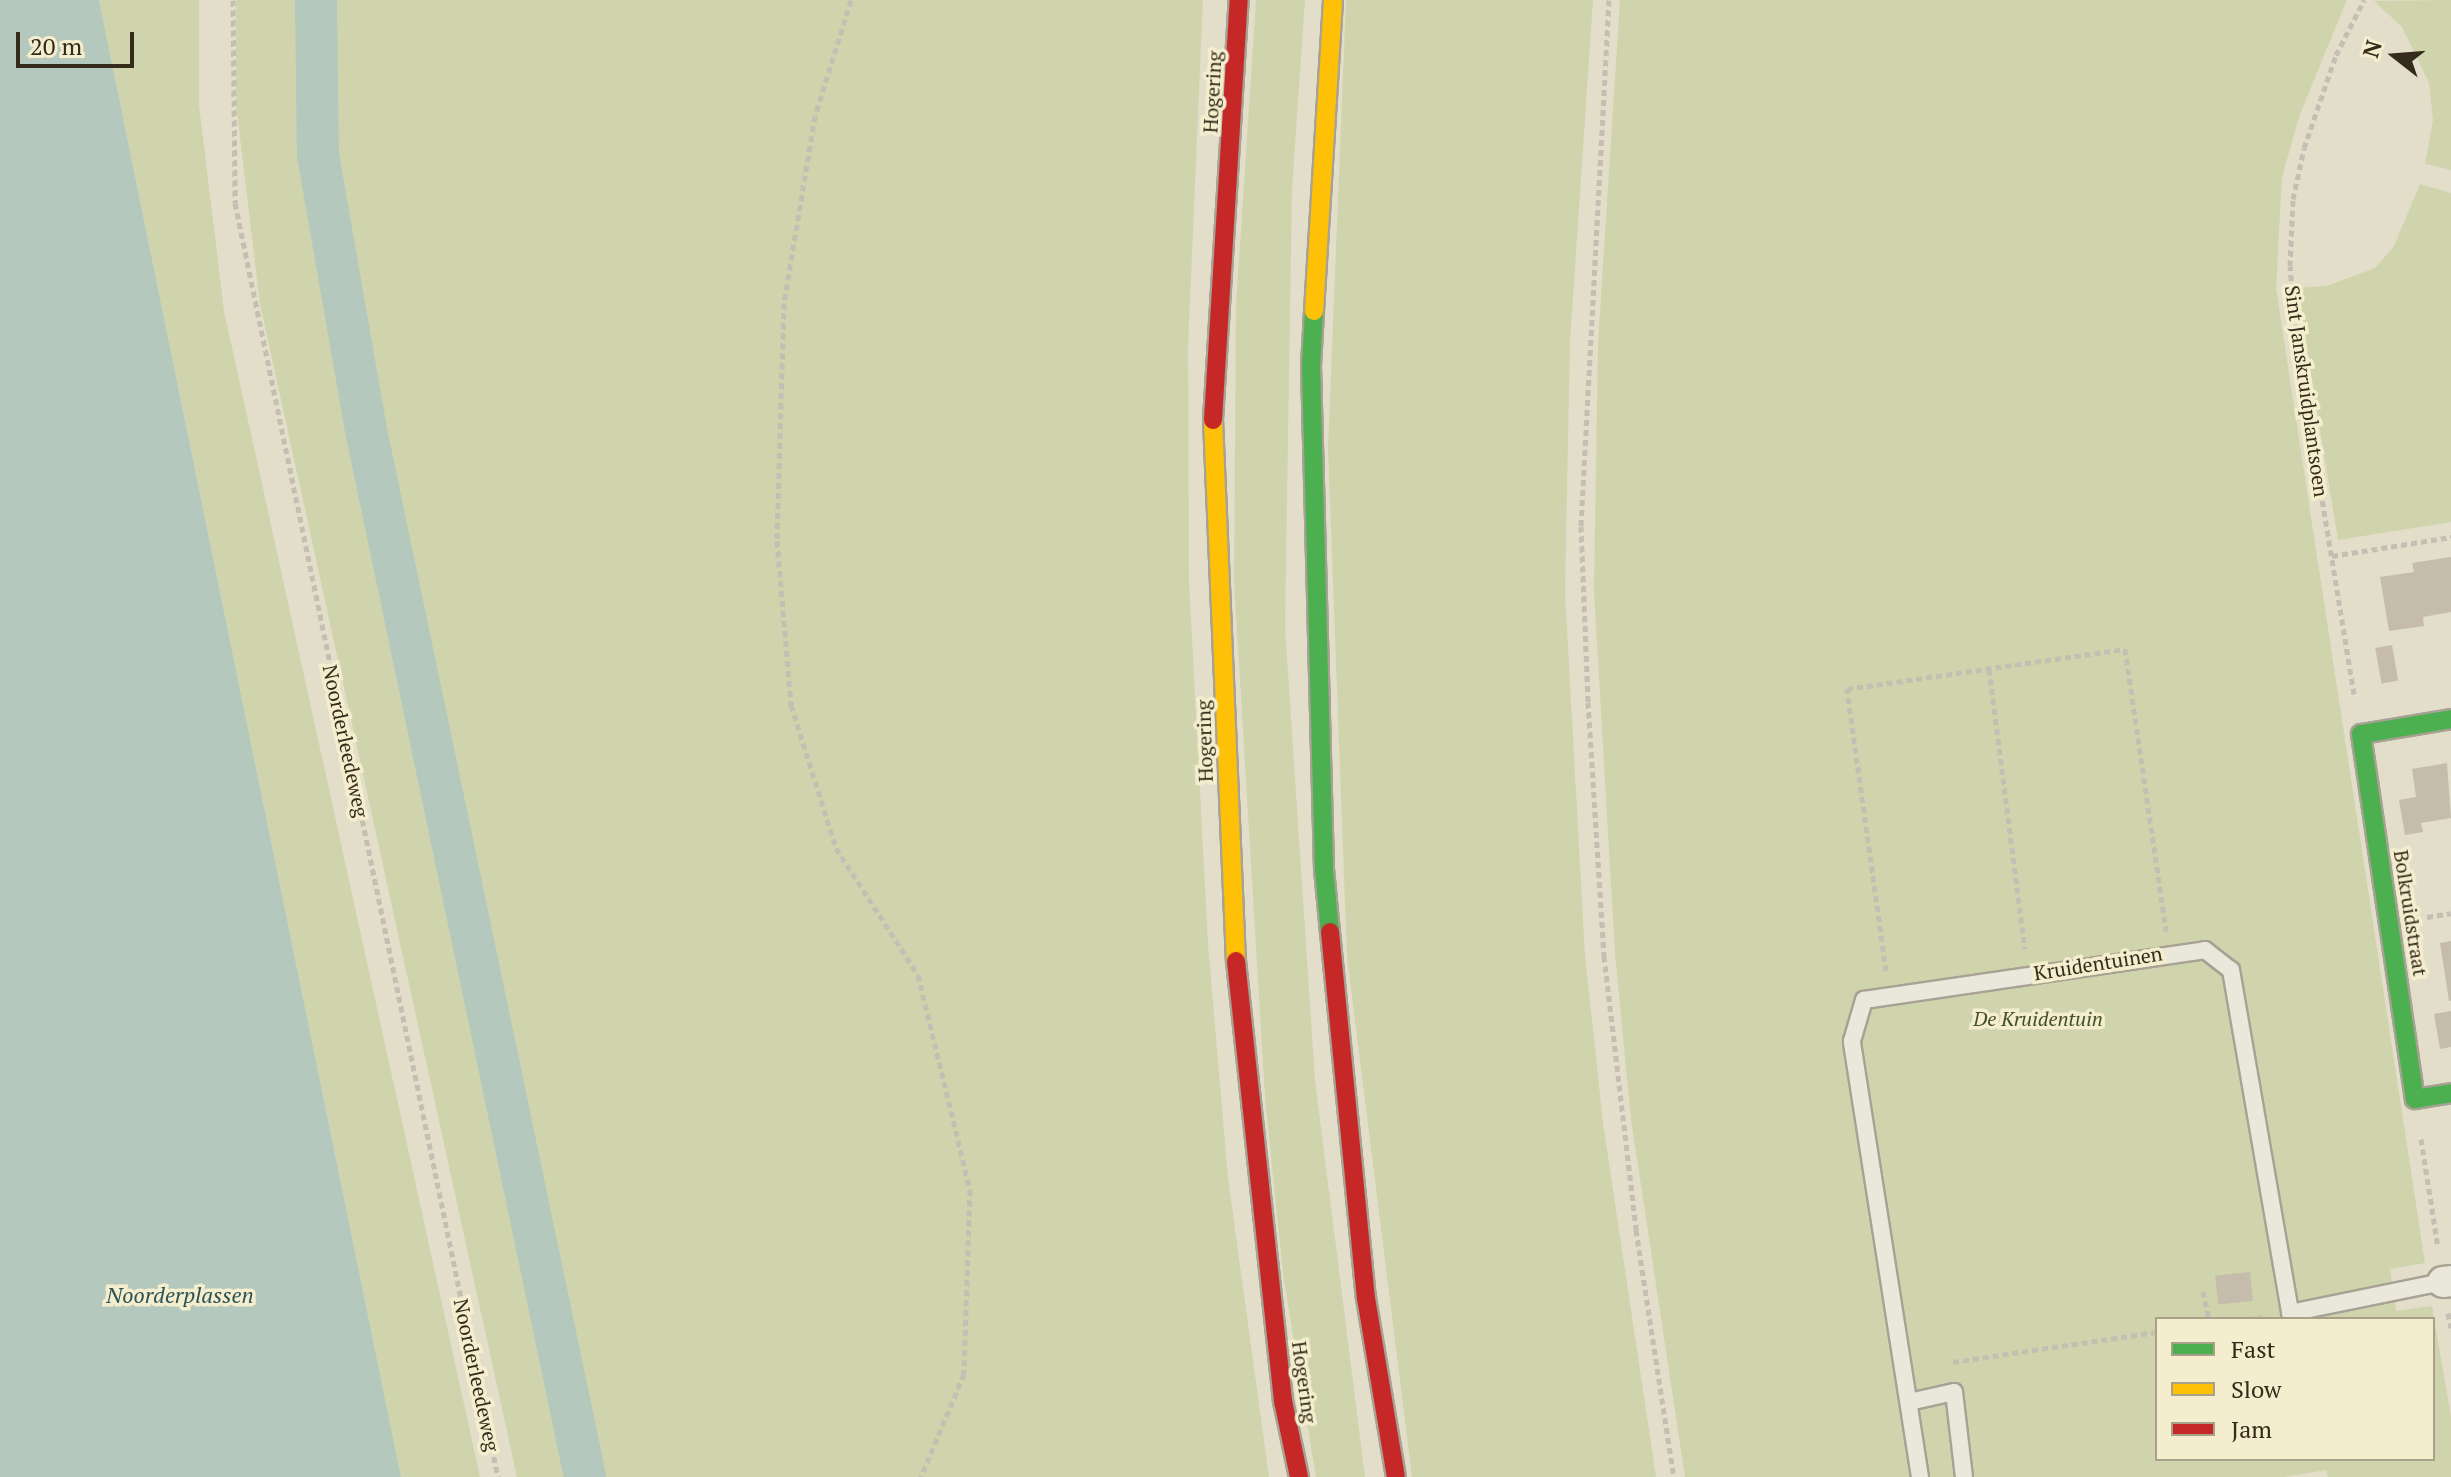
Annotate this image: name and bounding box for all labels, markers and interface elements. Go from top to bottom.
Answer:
scale bar [20,16,138,66]
north arrow [2355,16,2435,96]
text: 20 m [30,30,82,62]
text: N [2355,37,2388,61]
street label: Hogering [1198,50,1226,134]
street label: Sint Janskruidplantsoen [2280,284,2334,498]
street label: Noorderleedeweg [318,662,374,820]
street label: Hogering [1191,699,1217,783]
street label: Bolkruidstraat [2389,848,2433,978]
street label: Kruidentuinen [2032,941,2164,985]
park label: De Kruidentuin [1973,1006,2103,1030]
water label: Noorderplassen [106,1282,254,1308]
street label: Noorderleedeweg [449,1296,505,1454]
legend [2155,1317,2435,1461]
text: Fast [2231,1333,2275,1365]
street label: Hogering [1287,1340,1323,1424]
text: Slow [2231,1373,2282,1405]
text: Jam [2231,1413,2272,1445]

